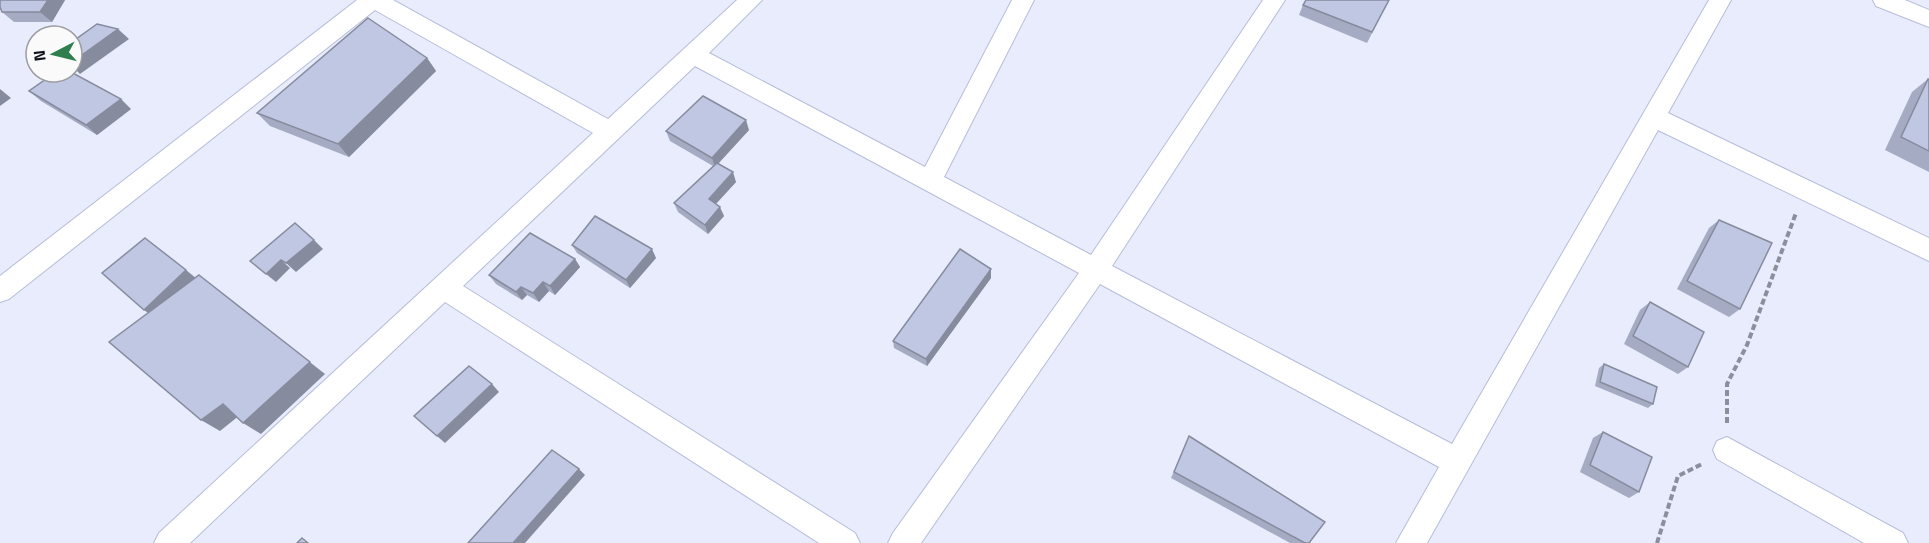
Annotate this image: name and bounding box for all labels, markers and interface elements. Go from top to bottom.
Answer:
north arrow [24,24,84,84]
text: N [27,49,52,63]

